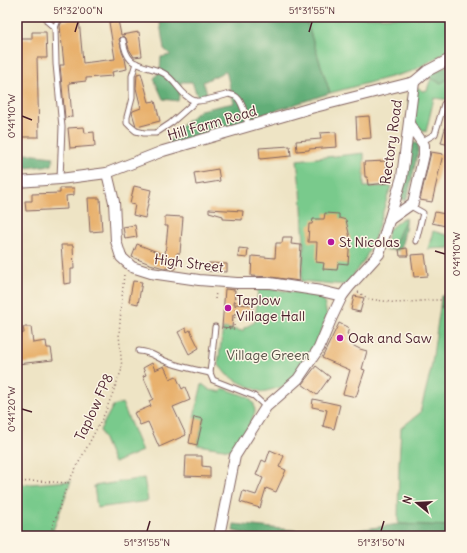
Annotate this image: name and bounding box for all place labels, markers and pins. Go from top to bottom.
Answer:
place label: St Nicolas [339,233,400,251]
marker: St Nicolas [326,237,336,247]
place label: Taplow Village Hall [236,291,305,325]
marker: Taplow Village Hall [223,303,233,313]
place label: Oak and Saw [348,329,432,347]
marker: Oak and Saw [335,333,345,343]

